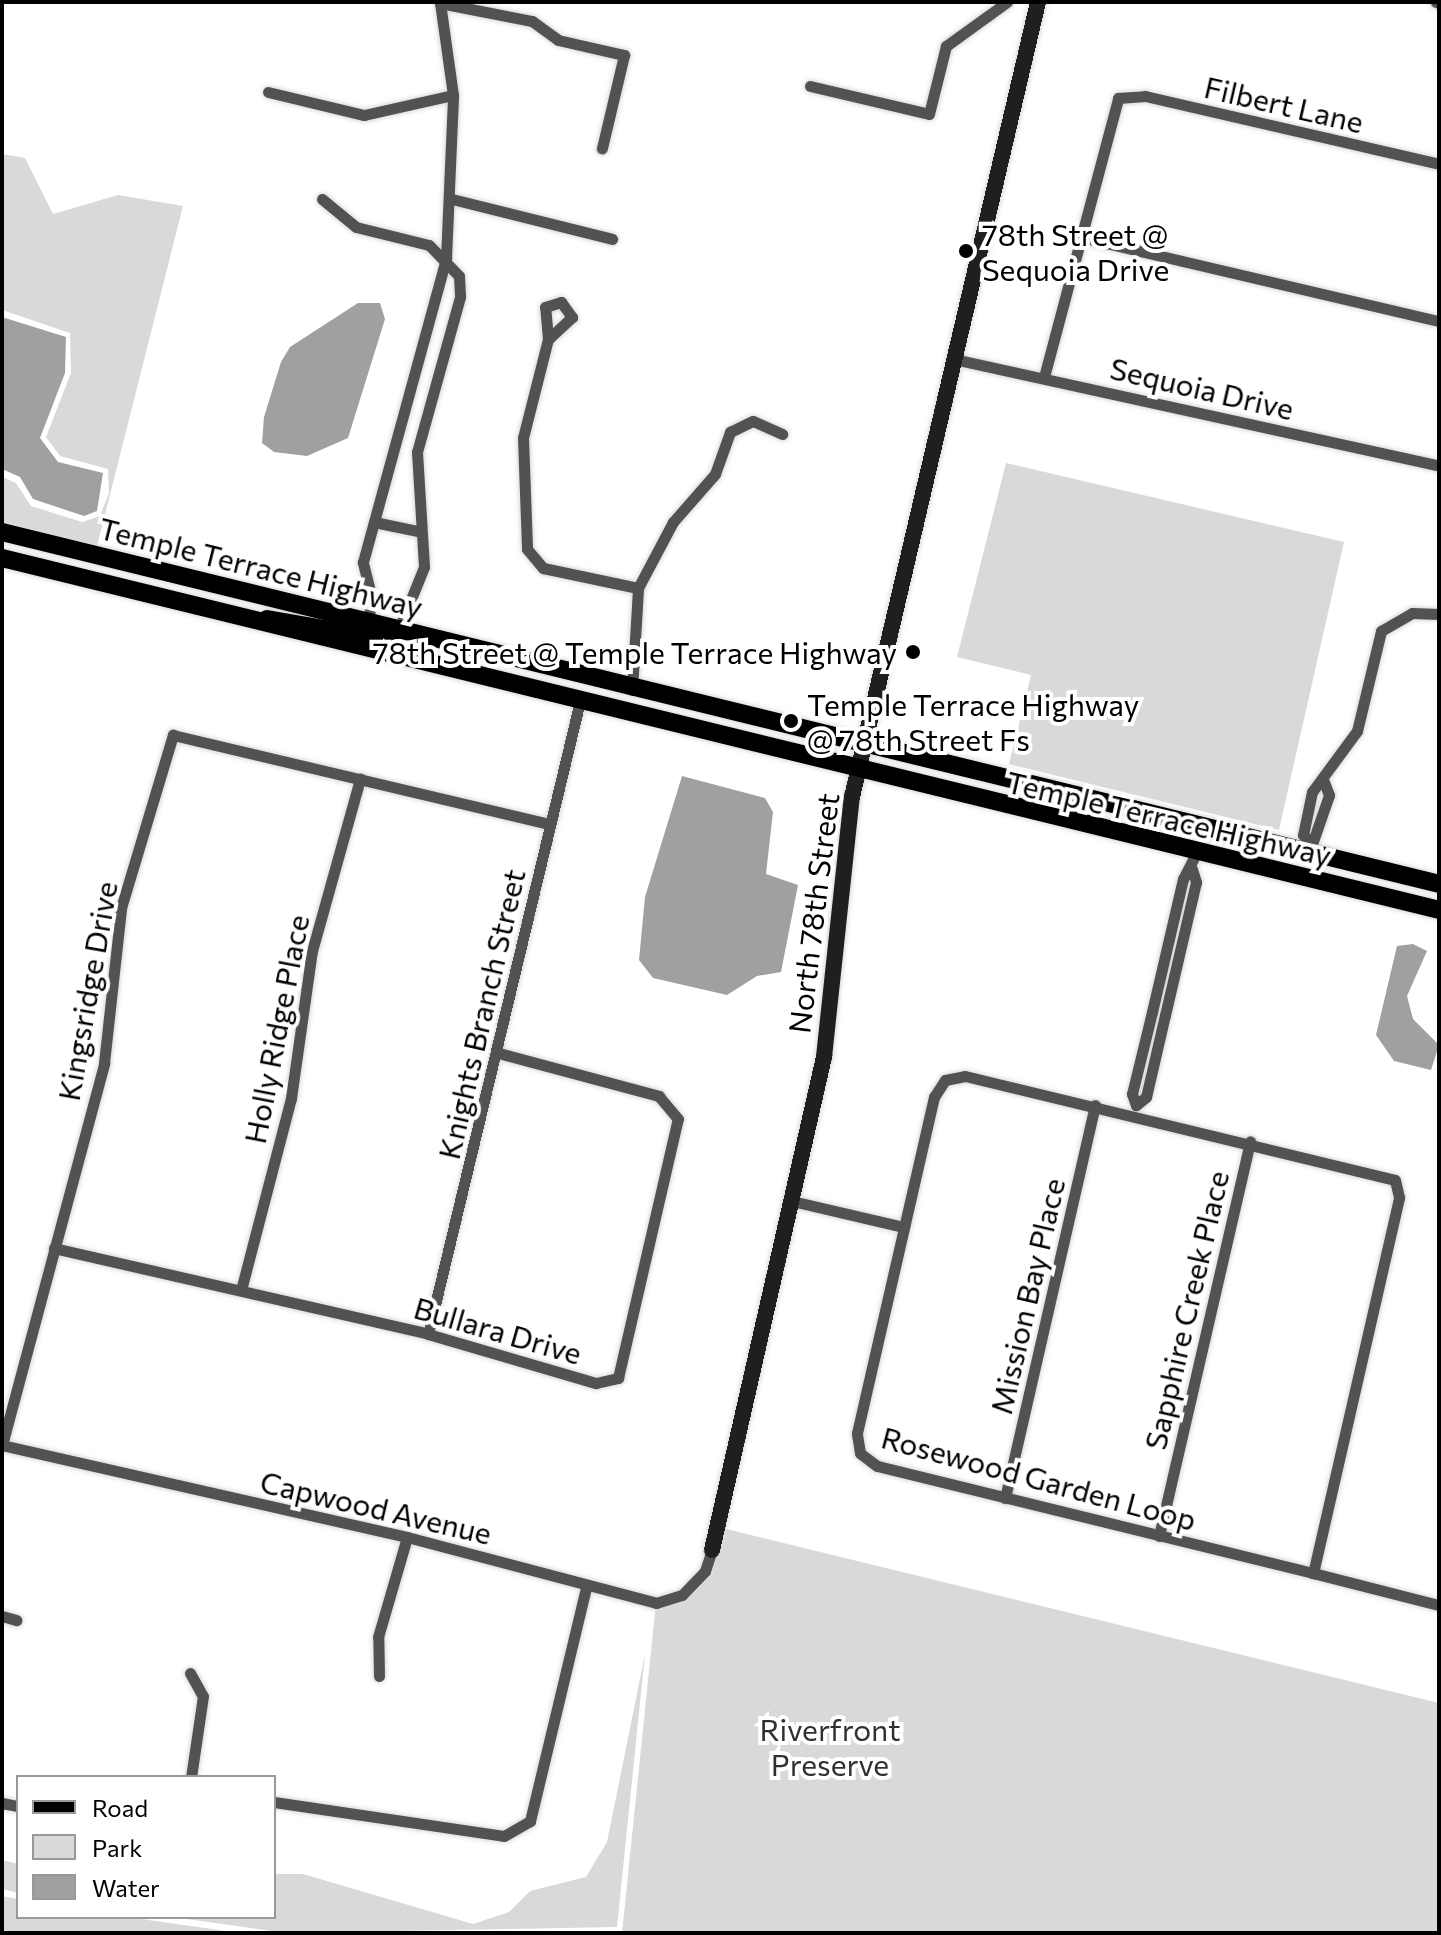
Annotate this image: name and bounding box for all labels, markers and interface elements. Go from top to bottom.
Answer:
street label: Filbert Lane [1201,68,1367,140]
place label: 78th Street @ Sequoia Drive [982,216,1169,286]
marker: 78th Street @ Sequoia Drive [957,242,975,260]
street label: Sequoia Drive [1107,349,1297,427]
street label: Temple Terrace Highway [95,509,427,625]
place label: 78th Street @ Temple Terrace Highway [373,634,897,670]
marker: 78th Street @ Temple Terrace Highway [904,643,922,661]
place label: Temple Terrace Highway @ 78th Street Fs [807,686,1139,756]
marker: Temple Terrace Highway @ 78th Street Fs [782,712,800,730]
street label: Temple Terrace Highway [1003,763,1335,873]
street label: North 78th Street [780,791,846,1035]
street label: Knights Branch Street [430,865,532,1163]
street label: Kingsridge Drive [50,879,124,1103]
street label: Holly Ridge Place [236,912,316,1146]
street label: Sapphire Creek Place [1136,1167,1236,1453]
street label: Mission Bay Place [982,1175,1072,1417]
street label: Bullara Drive [410,1289,586,1371]
street label: Rosewood Garden Loop [878,1419,1200,1537]
street label: Capwood Avenue [257,1463,495,1551]
park label: Riverfront Preserve [759,1711,901,1782]
legend [16,1775,276,1919]
text: Road [92,1793,148,1822]
text: Park [92,1833,142,1862]
text: Water [92,1873,160,1902]

